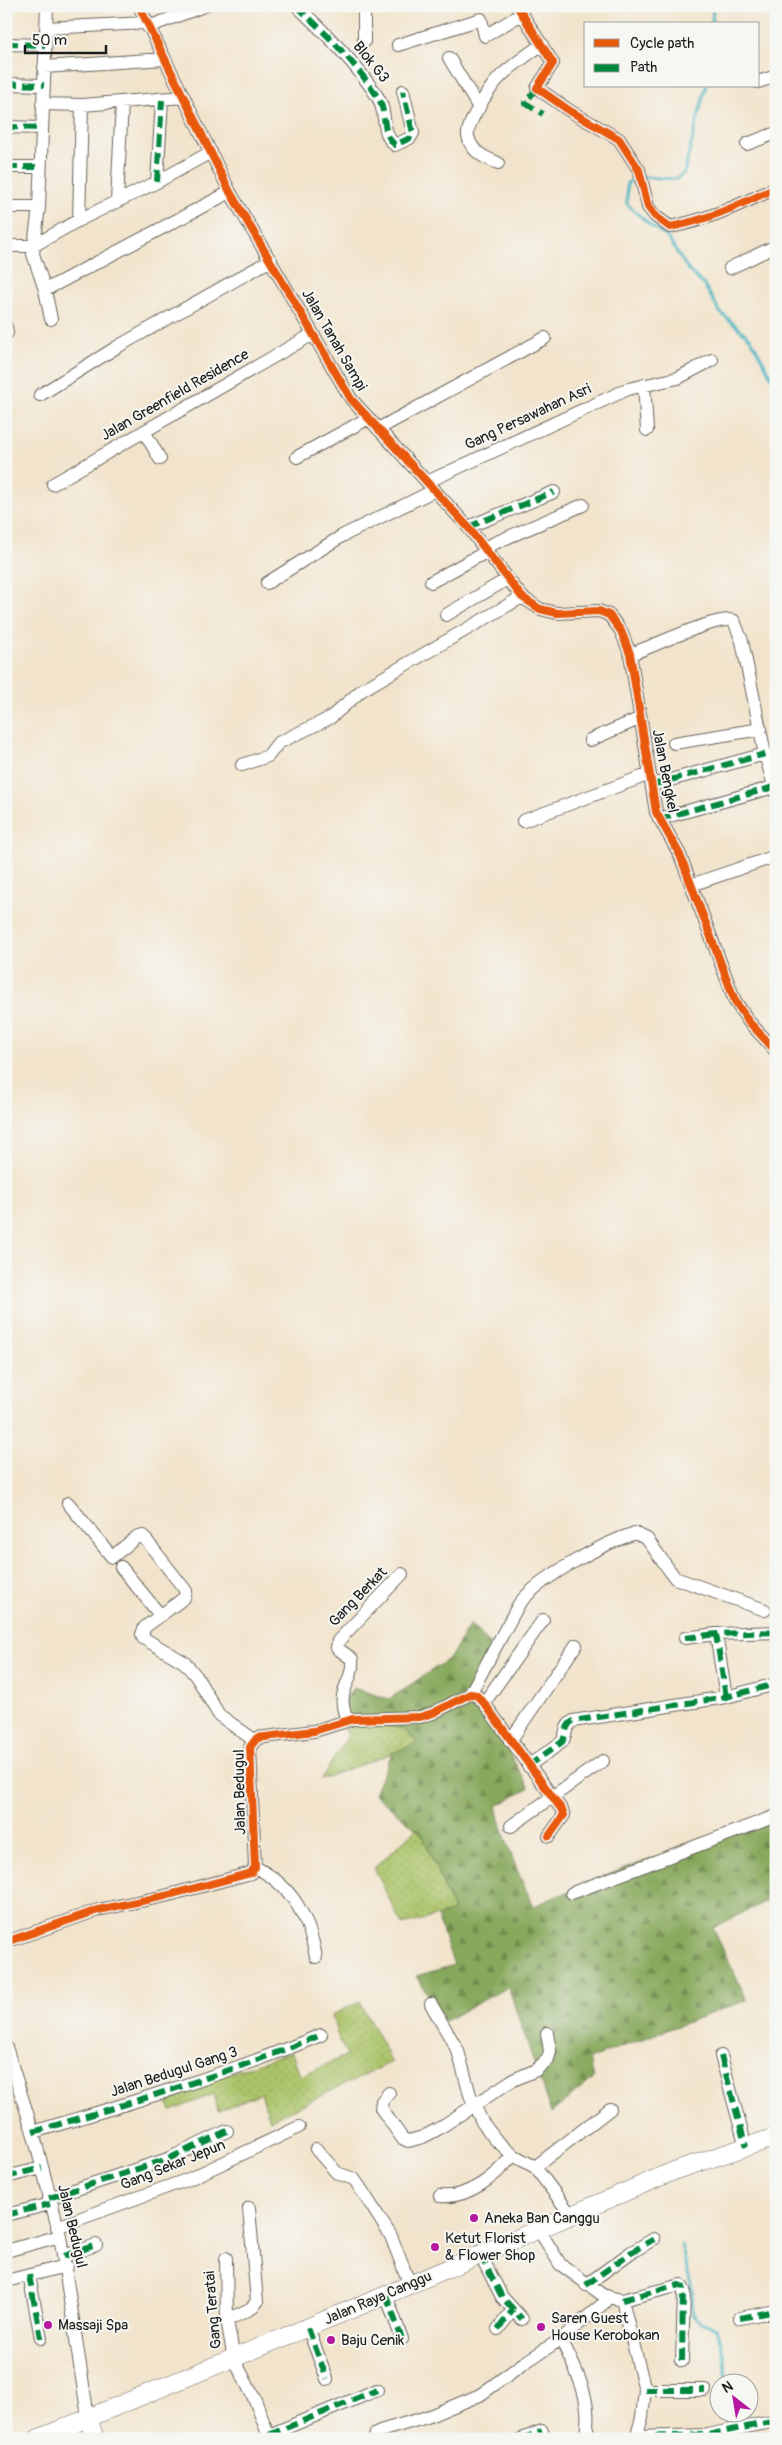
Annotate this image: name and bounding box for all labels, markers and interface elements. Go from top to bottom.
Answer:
scale bar [25,22,106,54]
legend [584,22,760,88]
text: 50 m [32,31,67,50]
text: Cycle path [630,34,694,53]
street label: Blok G3 [349,37,393,87]
text: Path [630,58,657,77]
street label: Jalan Tanah Sampi [297,286,371,395]
street label: Jalan Greenfield Residence [98,345,253,445]
street label: Gang Persawahan Asri [462,379,595,455]
street label: Jalan Bengkel [648,728,682,814]
street label: Gang Berkat [325,1562,392,1631]
street label: Jalan Bedugul [230,1749,250,1835]
street label: Jalan Bedugul Gang 3 [108,2042,240,2102]
street label: Gang Sekar Jepun [118,2135,228,2195]
street label: Jalan Bedugul [53,2182,91,2270]
place label: Aneka Ban Canggu [484,2209,600,2228]
marker: Aneka Ban Canggu [468,2212,480,2224]
place label: Ketut Florist & Flower Shop [445,2229,535,2265]
marker: Ketut Florist & Flower Shop [429,2241,441,2253]
street label: Jalan Raya Canggu [321,2267,435,2329]
street label: Gang Teratai [200,2270,226,2350]
place label: Saren Guest House Kerobokan [551,2309,660,2345]
place label: Massaji Spa [58,2316,128,2335]
marker: Massaji Spa [42,2319,54,2331]
marker: Saren Guest House Kerobokan [535,2321,547,2333]
place label: Baju Cenik [341,2331,405,2350]
marker: Baju Cenik [325,2334,337,2346]
north arrow [710,2372,760,2422]
text: N [719,2378,736,2397]

